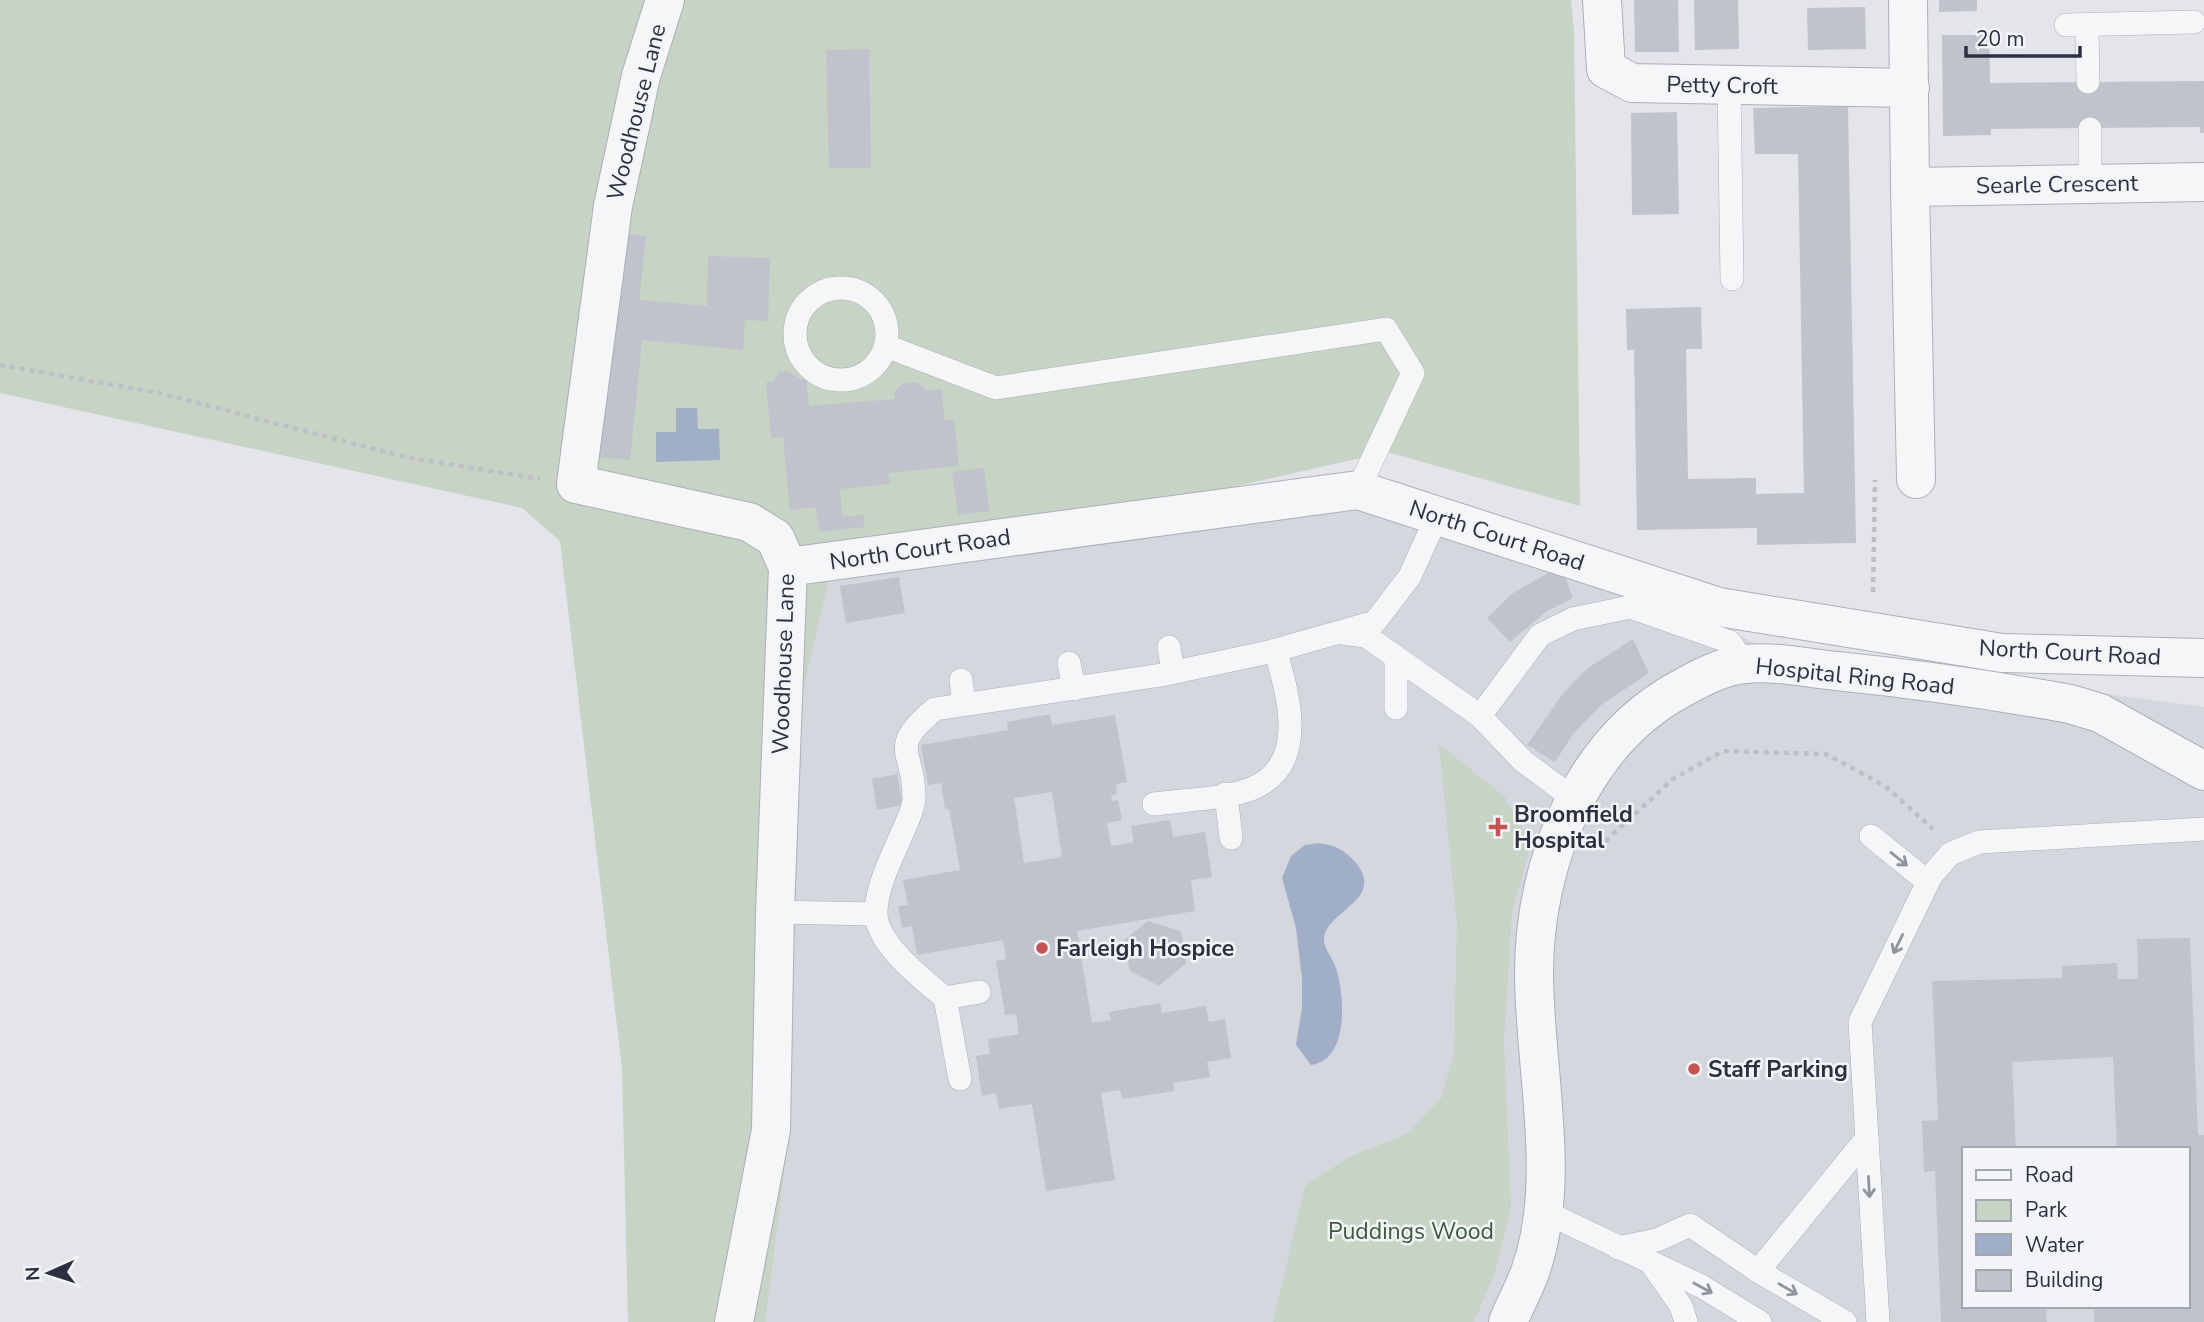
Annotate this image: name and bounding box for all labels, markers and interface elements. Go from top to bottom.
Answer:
scale bar [1966,14,2080,58]
street label: Woodhouse Lane [600,21,673,204]
text: 20 m [1976,25,2025,53]
street label: Petty Croft [1666,69,1779,102]
street label: Searle Crescent [1976,168,2139,201]
street label: North Court Road [1405,493,1588,578]
street label: North Court Road [828,521,1013,578]
street label: Woodhouse Lane [765,573,802,755]
street label: North Court Road [1978,632,2162,673]
street label: Hospital Ring Road [1754,651,1956,702]
place label: Broomfield Hospital [1514,799,1633,856]
marker: Broomfield Hospital [1488,817,1508,837]
one-way arrow [1890,851,1908,867]
place label: Farleigh Hospice [1056,933,1234,964]
one-way arrow [1891,933,1904,954]
marker: Farleigh Hospice [1034,940,1050,956]
place label: Staff Parking [1708,1054,1848,1085]
marker: Staff Parking [1686,1061,1702,1077]
legend [1962,1147,2190,1308]
text: Road [2025,1161,2074,1189]
one-way arrow [1863,1175,1876,1198]
text: Park [2025,1196,2067,1224]
park label: Puddings Wood [1328,1216,1494,1247]
text: Water [2025,1231,2084,1259]
north arrow [14,1238,84,1308]
text: N [20,1266,46,1282]
text: Building [2025,1266,2103,1294]
one-way arrow [1693,1281,1713,1295]
one-way arrow [1778,1282,1798,1296]

